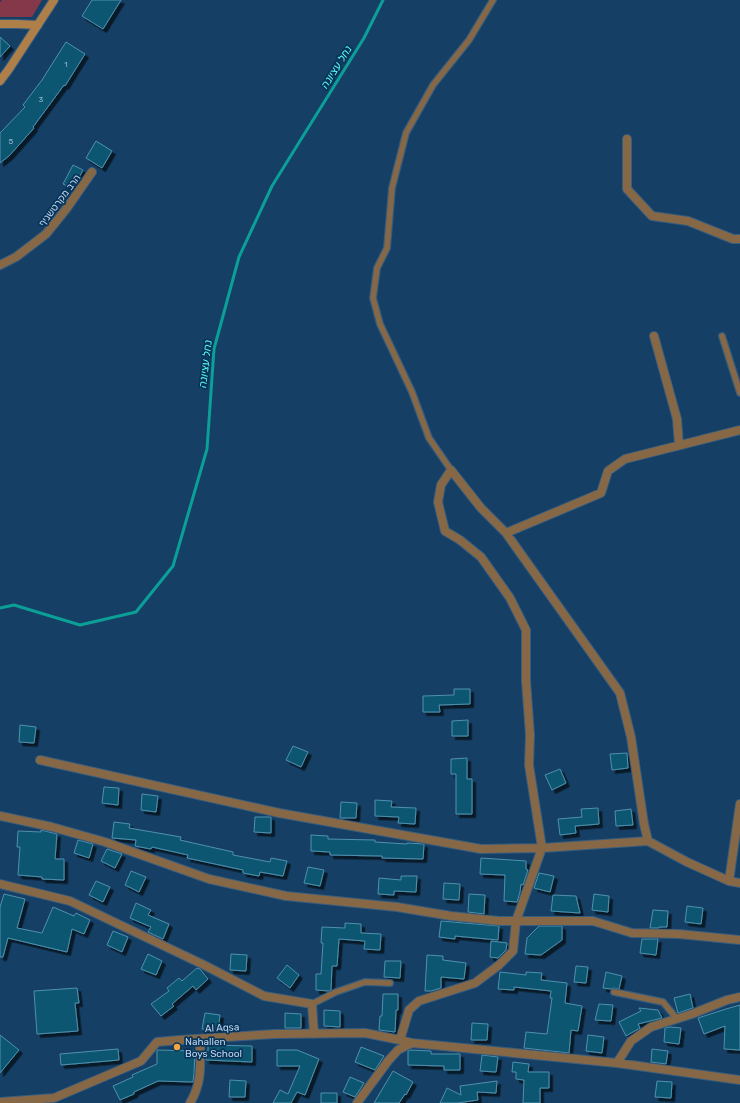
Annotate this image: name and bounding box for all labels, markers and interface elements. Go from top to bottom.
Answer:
water label: נחל עציונה [318,43,355,91]
house number: 1 [64,60,68,69]
house number: 3 [39,95,44,104]
house number: 5 [9,137,14,146]
street label: הרב מקרטשניף [36,172,83,229]
water label: נחל עציונה [196,339,215,389]
street label: Al Aqsa [204,1021,240,1035]
place label: Nahallen Boys School [185,1036,242,1060]
marker: Nahallen Boys School [172,1042,182,1052]

